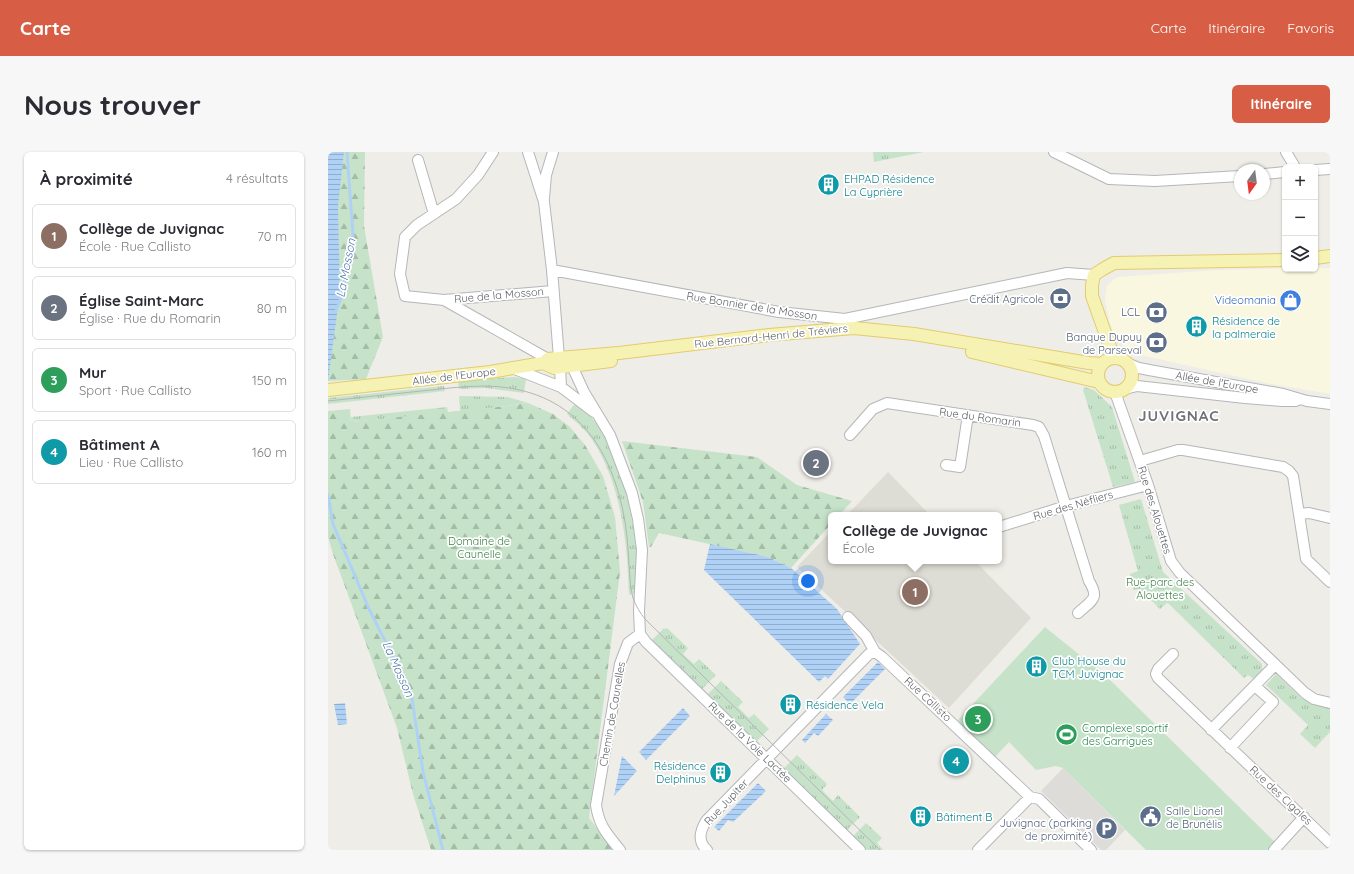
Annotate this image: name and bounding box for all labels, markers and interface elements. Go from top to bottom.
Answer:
text: Carte [20,16,71,40]
text: Carte [1151,19,1186,37]
text: Itinéraire [1208,19,1265,37]
text: Favoris [1287,19,1334,37]
button: Itinéraire [1232,85,1330,123]
text: Nous trouver [24,87,201,122]
north arrow [1234,164,1270,200]
map controls [1282,164,1318,272]
button: + [1282,164,1318,200]
text: À proximité [40,168,133,189]
text: 4 résultats [226,170,288,186]
building icon: EHPAD Résidence La Cyprière [816,172,842,198]
place label: EHPAD Résidence La Cyprière [844,172,935,199]
button: − [1282,200,1318,236]
text: Collège de Juvignac [79,219,224,238]
text: 1 [51,228,57,244]
text: 70 m [257,228,287,244]
water label: La Mosson [332,236,359,299]
button: layers [1282,236,1318,272]
text: École · Rue Callisto [79,238,191,254]
street label: Rue de la Mosson [454,284,544,306]
bank icon: Crédit Agricole [1047,286,1073,312]
shop icon: Videomania [1278,287,1304,313]
street label: Rue Bonnier de la Mosson [686,289,818,323]
text: Église Saint-Marc [79,291,204,310]
place label: Crédit Agricole [969,292,1044,306]
place label: Videomania [1215,293,1276,307]
bank icon: LCL [1143,299,1169,325]
text: 2 [50,300,58,316]
text: 80 m [257,300,287,316]
place label: LCL [1121,305,1140,319]
text: Église · Rue du Romarin [79,310,221,326]
building icon: Résidence de la palmeraie [1183,314,1209,340]
place label: Résidence de la palmeraie [1212,314,1280,341]
street label: Rue Bernard-Henri de Tréviers [694,321,848,351]
place label: Banque Dupuy de Parseval [1066,330,1142,357]
bank icon: Banque Dupuy de Parseval [1144,330,1170,356]
text: Mur [79,363,107,382]
street label: Allée de l'Europe [411,364,497,388]
street label: Allée de l'Europe [1174,368,1260,396]
text: 3 [51,372,57,388]
text: 150 m [252,372,287,388]
text: Sport · Rue Callisto [79,382,191,398]
street label: Rue du Romarin [938,404,1022,430]
district label: JUVIGNAC [1138,406,1220,425]
text: Bâtiment A [79,435,159,454]
text: 4 [50,444,58,460]
text: 160 m [252,444,287,460]
pin: 2 [803,448,829,478]
text: Lieu · Rue Callisto [79,454,183,470]
street label: Rue des Alouettes [1135,464,1175,556]
street label: Rue des Néfliers [1031,487,1115,523]
popup [828,512,1002,564]
text: Collège de Juvignac [842,521,988,540]
park label: Domaine de Caunelle [448,534,510,561]
text: École [842,540,875,556]
your location [798,571,818,591]
park label: Rue-parc des Alouettes [1126,575,1194,602]
pin: 1 [902,577,928,607]
water label: La Mosson [379,639,418,700]
building icon: Club House du TCM Juvignac [1023,654,1049,680]
place label: Club House du TCM Juvignac [1052,654,1126,681]
street label: Chemin de Caunelles [596,661,628,767]
street label: Rue Callisto [901,674,955,725]
building icon: Résidence Vela [777,692,803,718]
place label: Résidence Vela [806,698,884,712]
street label: Rue de la Voie Lactée [705,699,795,785]
pin: 3 [965,704,991,734]
sports icon: Complexe sportif des Garrigues [1054,721,1080,747]
place label: Complexe sportif des Garrigues [1082,721,1168,748]
pin: 4 [943,746,969,776]
place label: Résidence Delphinus [654,759,706,786]
building icon: Résidence Delphinus [708,759,734,785]
street label: Rue des Cigales [1247,762,1315,828]
street label: Rue Jupiter [701,775,752,828]
building icon: Bâtiment B [908,804,934,830]
public building icon: Salle Lionel de Brunélis [1138,804,1164,830]
place label: Salle Lionel de Brunélis [1166,804,1223,831]
place label: Bâtiment B [936,810,992,824]
place label: Juvignac (parking de proximité) [1000,816,1092,843]
parking icon: Juvignac (parking de proximité) [1094,816,1120,842]

